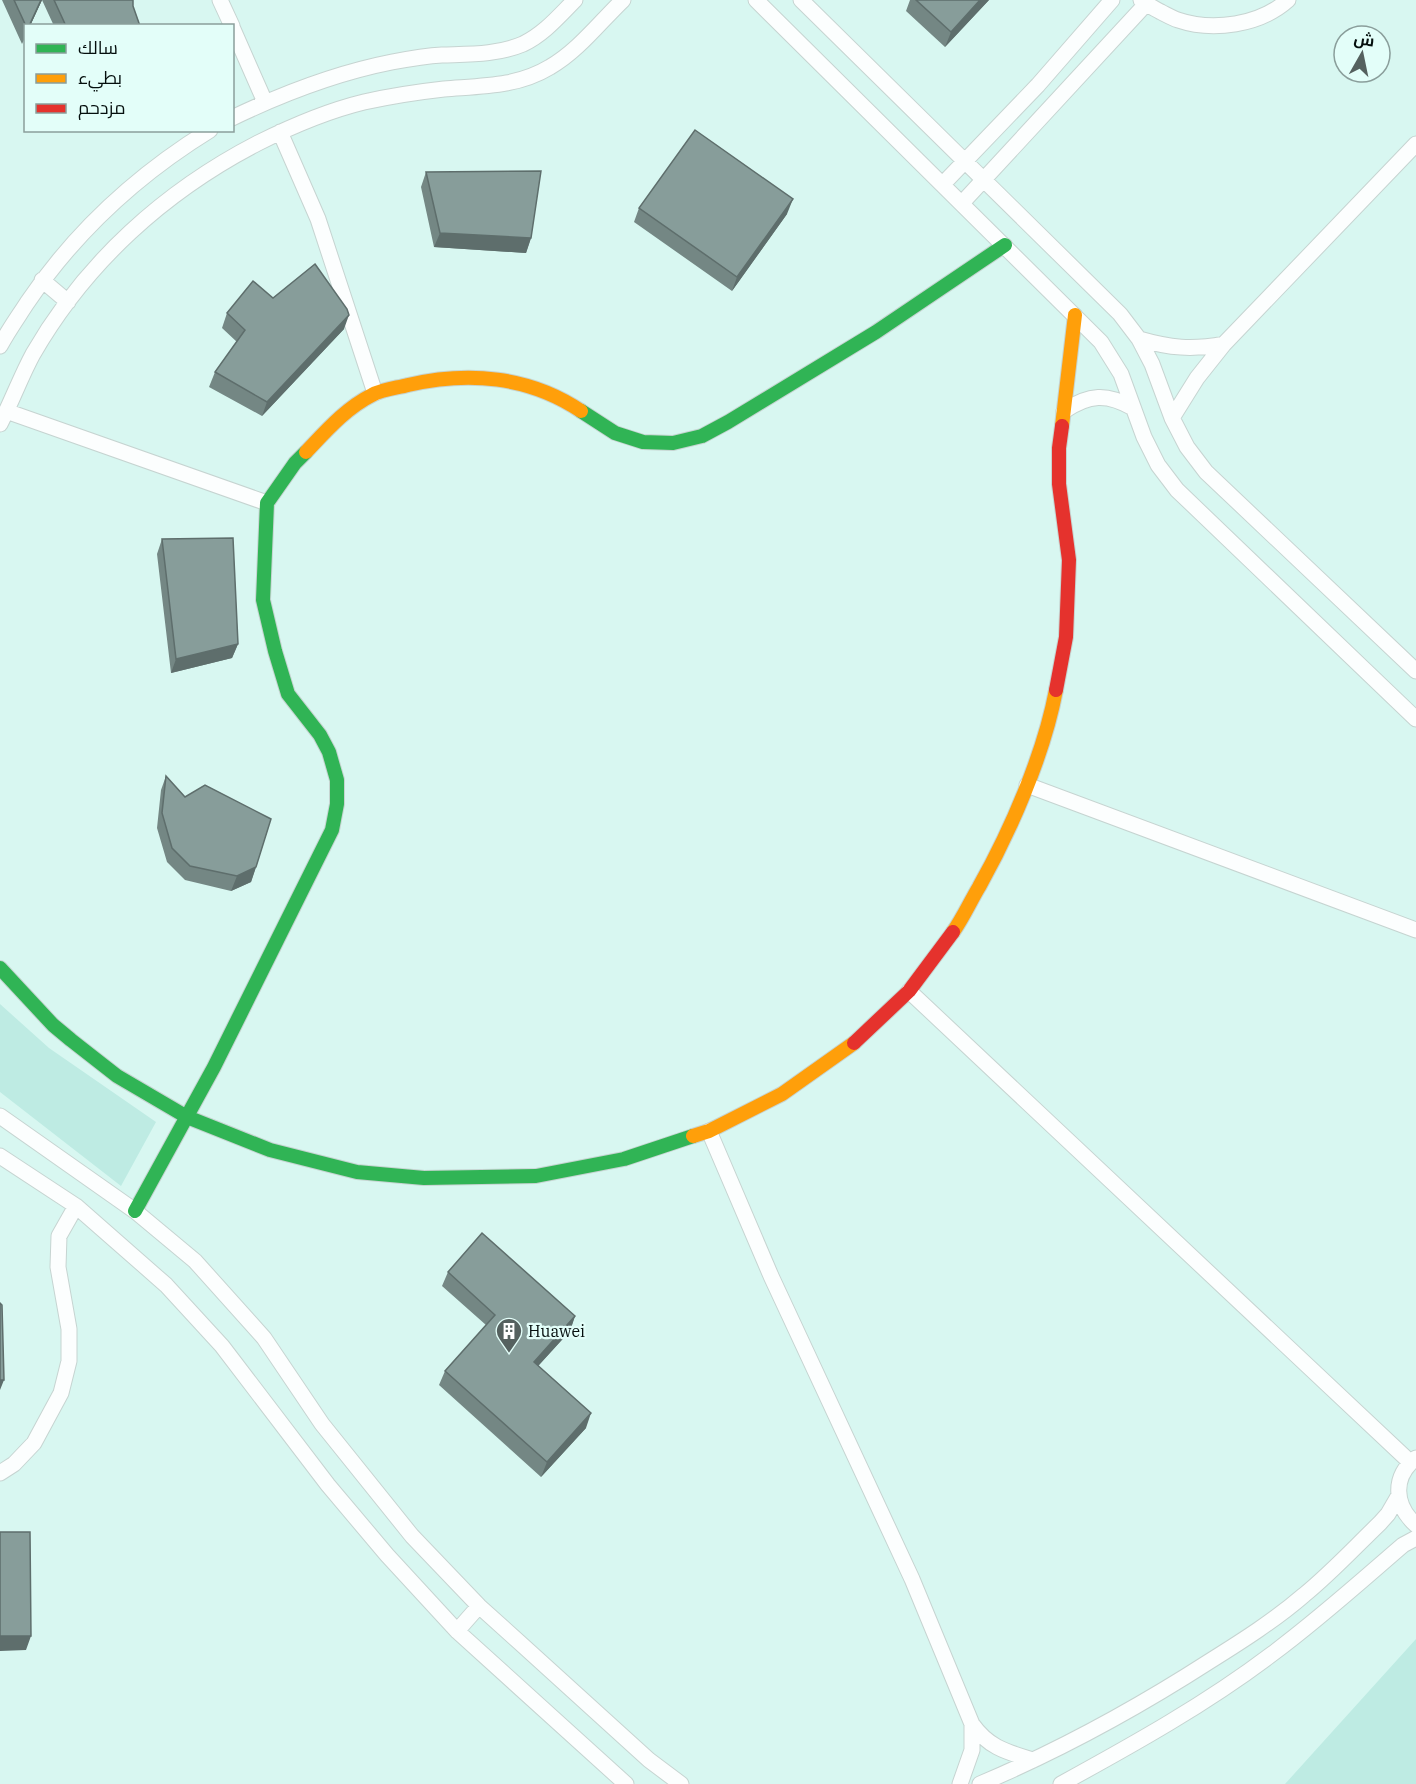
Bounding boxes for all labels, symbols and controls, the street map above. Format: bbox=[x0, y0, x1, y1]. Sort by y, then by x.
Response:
legend bbox=[24, 24, 234, 132]
north arrow bbox=[1332, 24, 1392, 84]
text: ش bbox=[1353, 28, 1376, 51]
text: سالك bbox=[78, 36, 118, 59]
text: بطيء bbox=[78, 66, 122, 92]
text: مزدحم bbox=[78, 96, 126, 120]
building icon: Huawei bbox=[494, 1316, 524, 1354]
place label: Huawei bbox=[528, 1321, 585, 1341]

